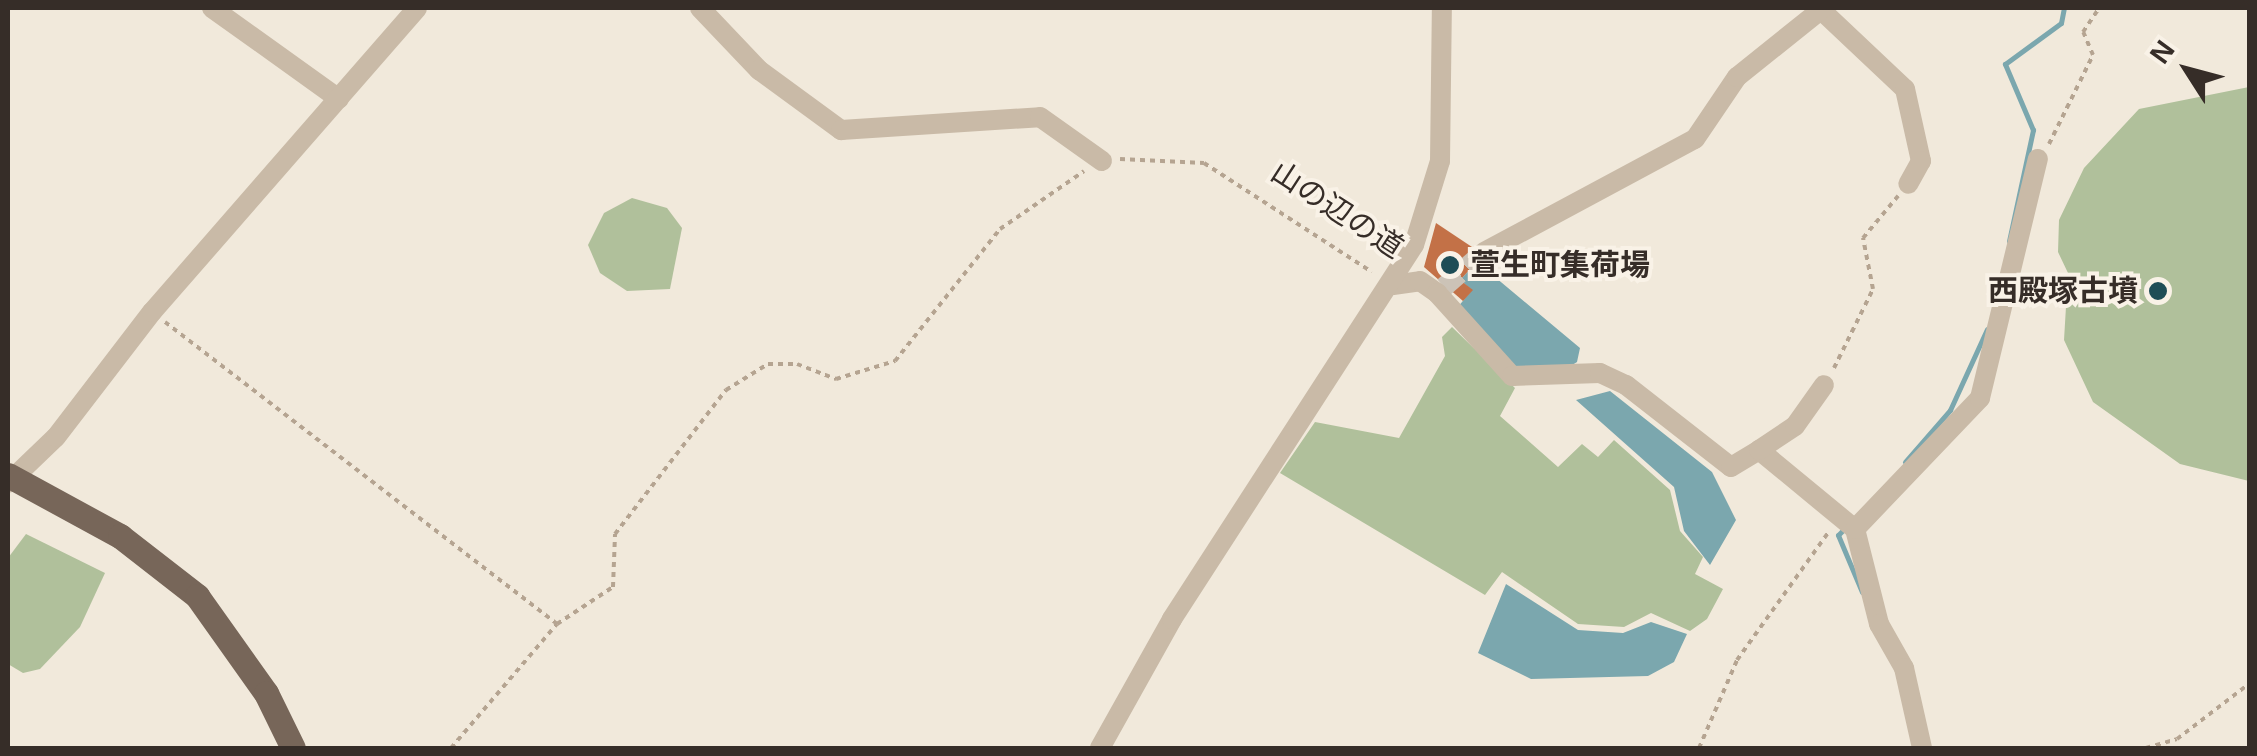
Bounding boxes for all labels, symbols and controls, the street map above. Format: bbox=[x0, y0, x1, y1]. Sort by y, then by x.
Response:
north arrow bbox=[2137, 20, 2237, 120]
text: N bbox=[2144, 35, 2181, 69]
street label: 山の辺の道 bbox=[1264, 154, 1410, 266]
place label: 萱生町集荷場 bbox=[1470, 247, 1650, 283]
marker: 萱生町集荷場 bbox=[1439, 254, 1461, 276]
place label: 西殿塚古墳 bbox=[1988, 273, 2138, 309]
marker: 西殿塚古墳 bbox=[2147, 280, 2169, 302]

